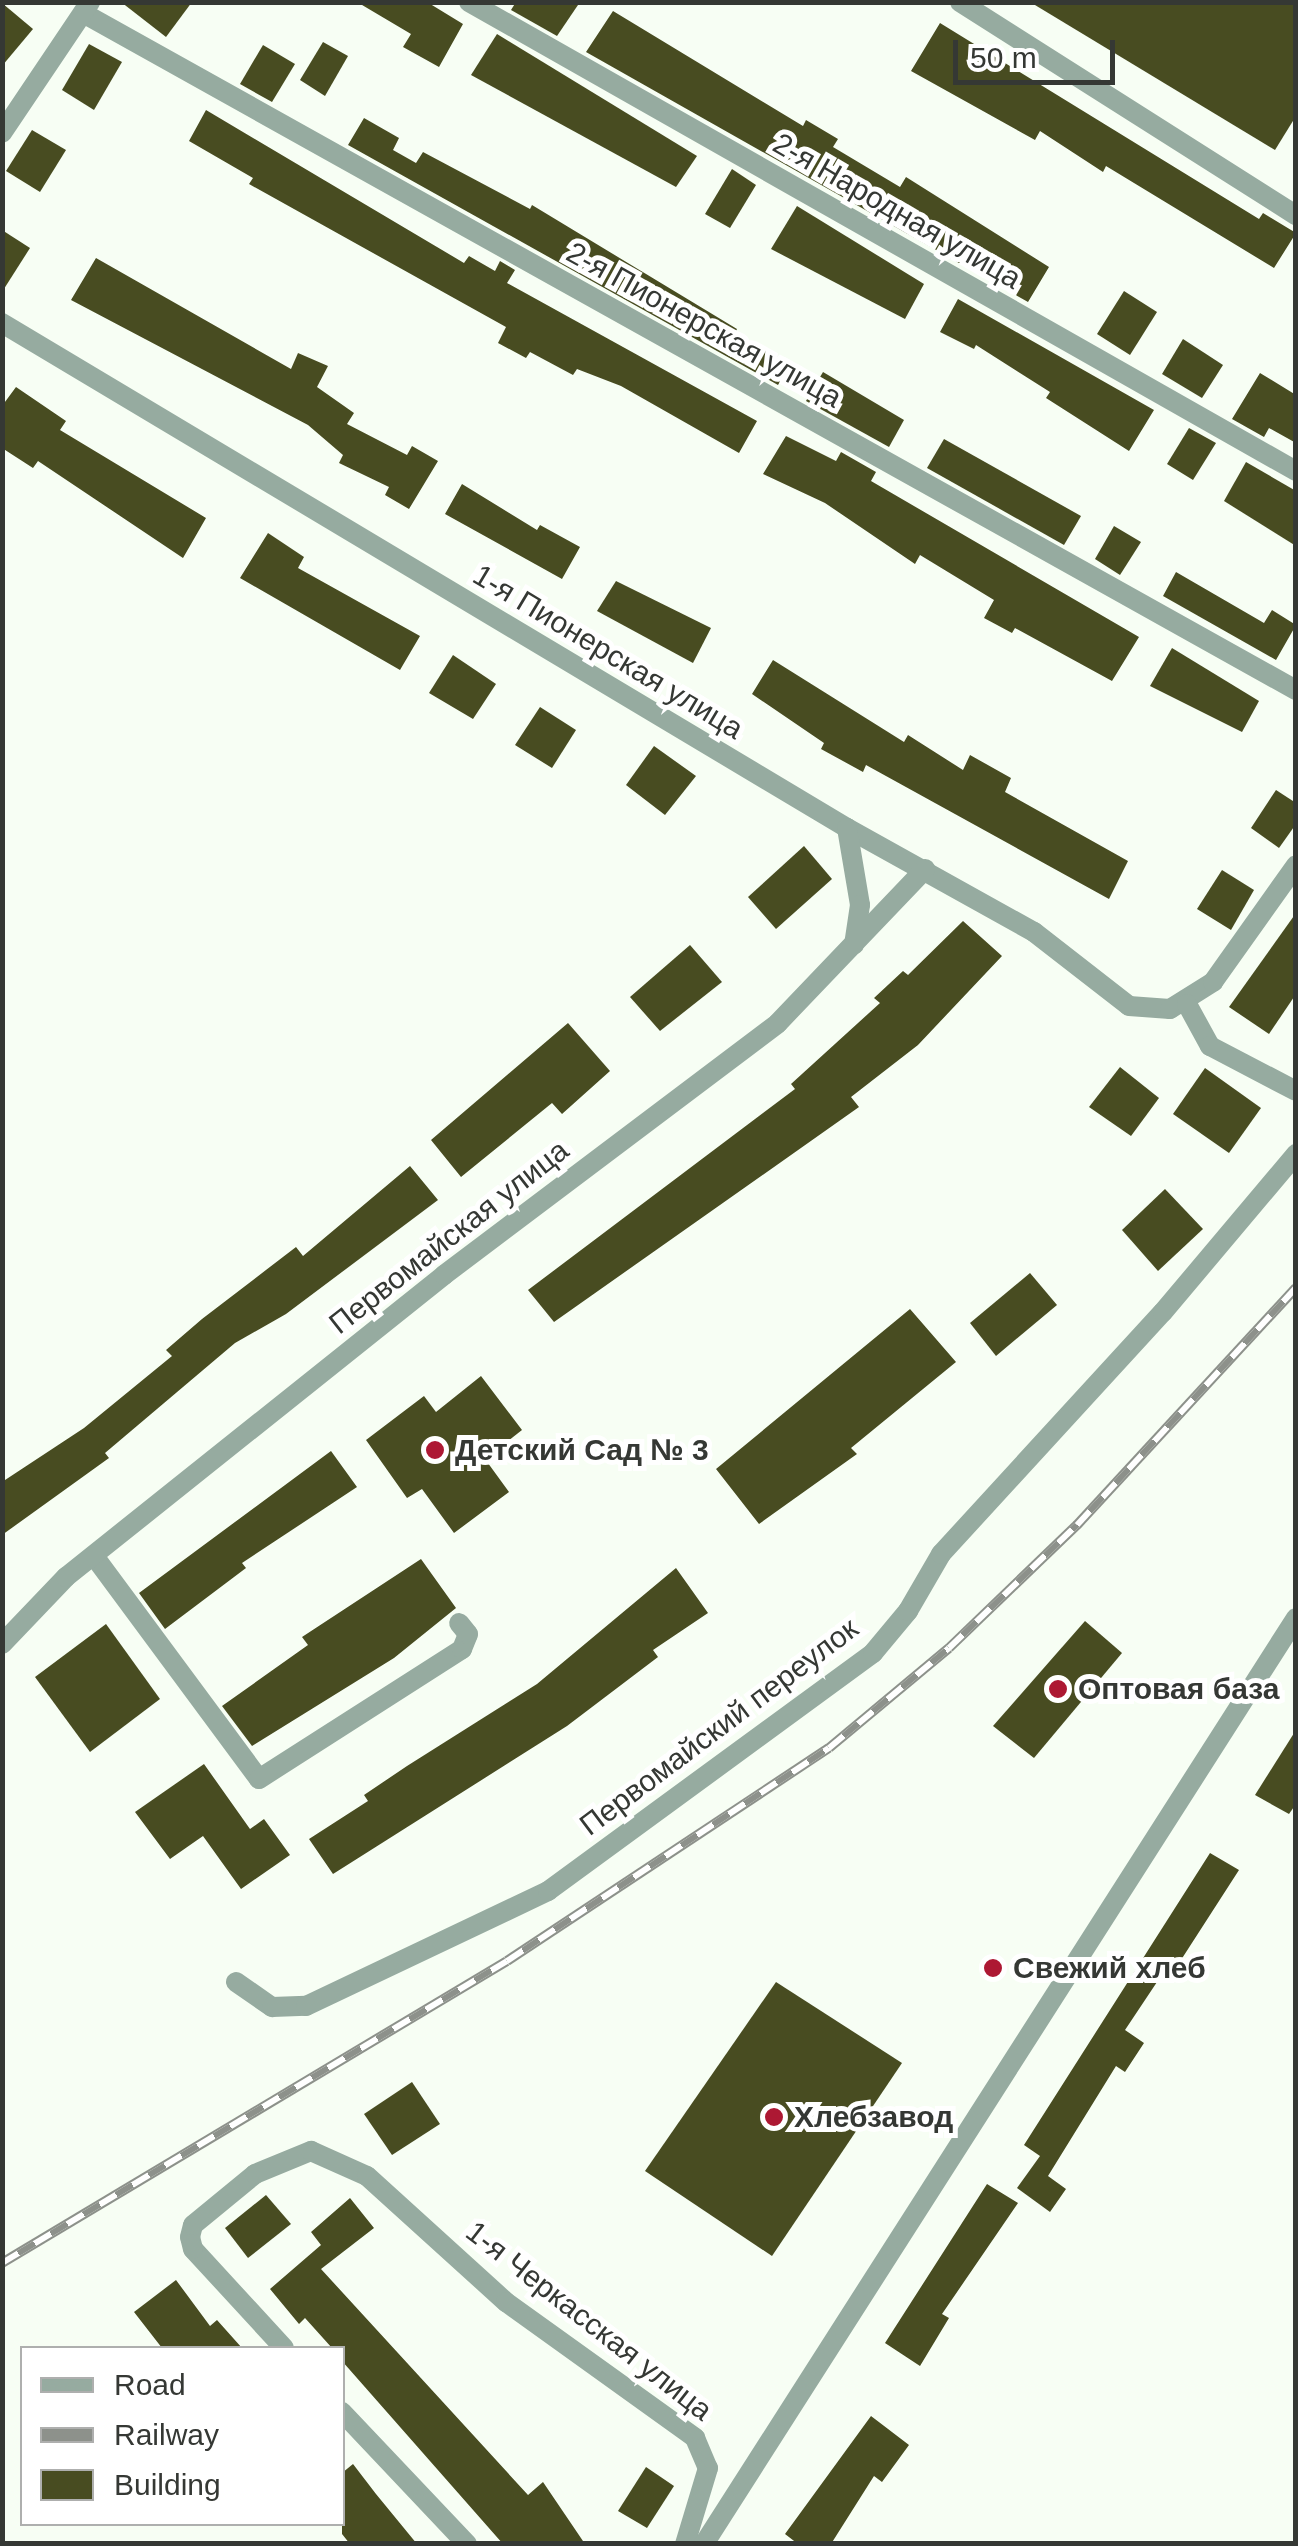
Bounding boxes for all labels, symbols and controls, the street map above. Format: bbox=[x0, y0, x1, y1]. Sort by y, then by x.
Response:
scale bar bbox=[958, 20, 1120, 82]
text: 50 m bbox=[970, 41, 1037, 74]
street label: 2-я Народная улица bbox=[767, 125, 1027, 297]
street label: 2-я Пионерская улица bbox=[560, 234, 848, 416]
street label: 1-я Пионерская улица bbox=[466, 557, 750, 747]
street label: Первомайская улица bbox=[322, 1132, 576, 1342]
place label: Детский Сад № 3 bbox=[455, 1432, 709, 1468]
marker: Детский Сад № 3 bbox=[424, 1439, 446, 1461]
street label: Первомайский переулок bbox=[573, 1611, 865, 1843]
place label: Оптовая база bbox=[1078, 1671, 1279, 1707]
marker: Оптовая база bbox=[1047, 1678, 1069, 1700]
place label: Свежий хлеб bbox=[1013, 1950, 1206, 1986]
marker: Свежий хлеб bbox=[982, 1957, 1004, 1979]
place label: Хлебзавод bbox=[794, 2099, 953, 2135]
marker: Хлебзавод bbox=[763, 2106, 785, 2128]
street label: 1-я Черкасская улица bbox=[459, 2214, 719, 2428]
legend bbox=[20, 2346, 345, 2526]
text: Road bbox=[114, 2368, 186, 2401]
text: Railway bbox=[114, 2418, 219, 2451]
text: Building bbox=[114, 2468, 221, 2501]

